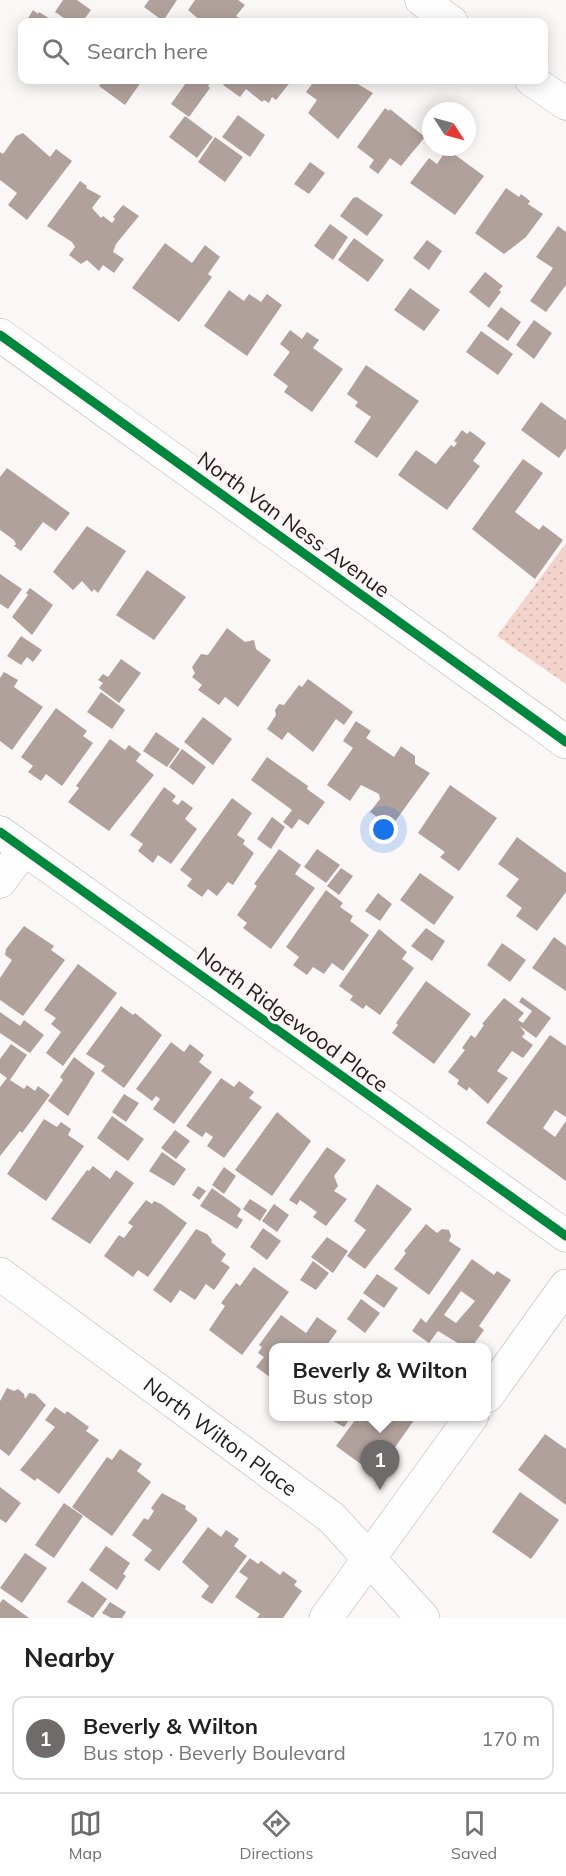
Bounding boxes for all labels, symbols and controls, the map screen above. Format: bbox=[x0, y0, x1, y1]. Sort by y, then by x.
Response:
search box bbox=[18, 18, 548, 84]
icon: search bbox=[39, 35, 72, 68]
text: Search here bbox=[87, 37, 208, 65]
north arrow bbox=[422, 102, 476, 156]
street label: North Van Ness Avenue bbox=[193, 445, 395, 603]
your location bbox=[369, 815, 398, 844]
street label: North Ridgewood Place bbox=[192, 941, 394, 1097]
popup bbox=[269, 1343, 491, 1421]
text: Beverly & Wilton bbox=[292, 1356, 468, 1384]
street label: North Wilton Place bbox=[139, 1371, 303, 1501]
text: Bus stop bbox=[292, 1384, 373, 1409]
pin: 1 bbox=[360, 1440, 400, 1490]
text: Nearby bbox=[24, 1641, 114, 1674]
text: Beverly & Wilton bbox=[83, 1712, 258, 1740]
text: 1 bbox=[40, 1726, 52, 1751]
text: 170 m bbox=[481, 1726, 540, 1751]
text: Bus stop · Beverly Boulevard bbox=[83, 1740, 346, 1765]
tab: Map bbox=[69, 1807, 102, 1863]
tab: Directions bbox=[239, 1807, 313, 1863]
tab: Saved bbox=[451, 1807, 497, 1863]

